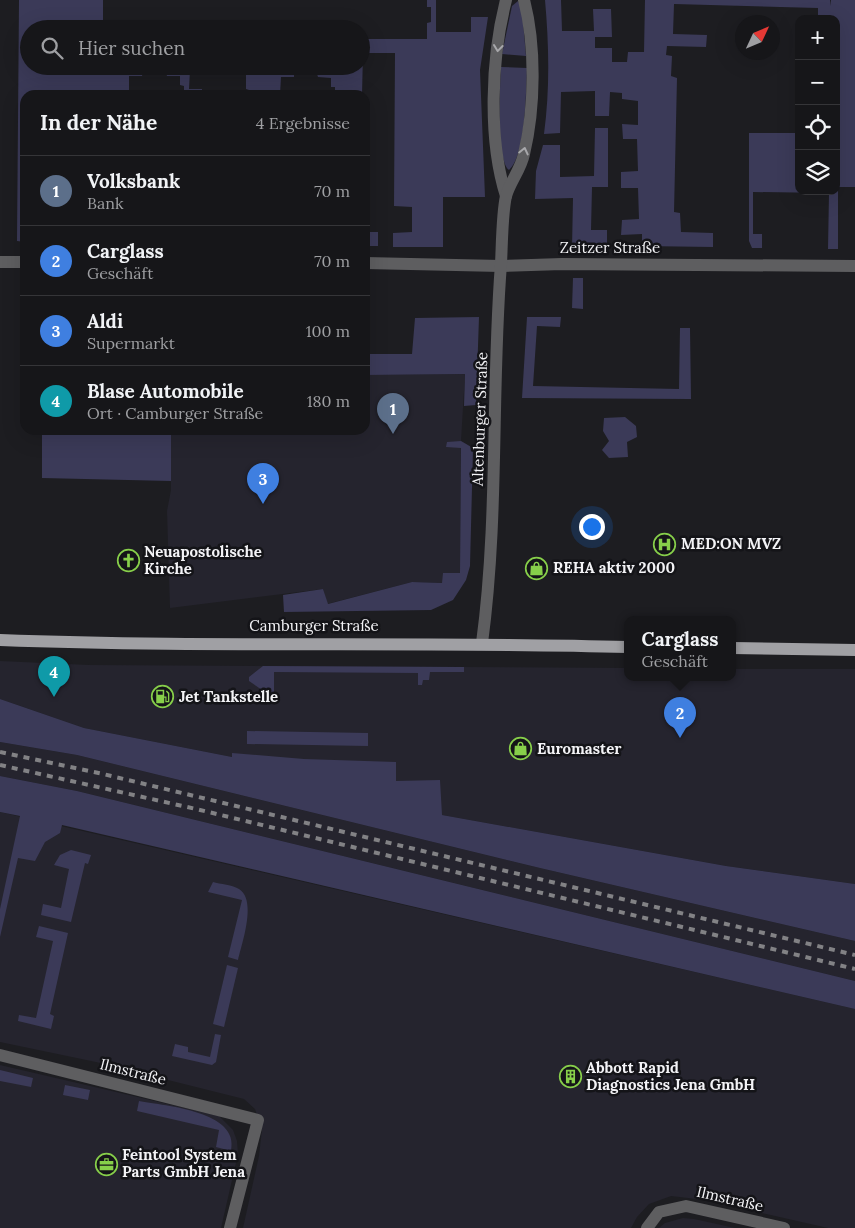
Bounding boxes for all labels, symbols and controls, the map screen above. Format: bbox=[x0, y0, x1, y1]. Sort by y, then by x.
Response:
north arrow bbox=[735, 15, 780, 60]
map controls bbox=[795, 15, 840, 195]
button: + bbox=[795, 15, 840, 60]
search box bbox=[20, 20, 370, 75]
icon: search bbox=[38, 34, 66, 62]
text: Hier suchen bbox=[78, 36, 185, 60]
one-way arrow bbox=[493, 44, 504, 52]
button: − bbox=[795, 60, 840, 105]
button: locate bbox=[795, 105, 840, 150]
text: In der Nähe bbox=[40, 109, 157, 136]
text: 4 Ergebnisse bbox=[256, 113, 350, 133]
one-way arrow bbox=[518, 147, 529, 156]
button: layers bbox=[795, 150, 840, 195]
text: Volksbank bbox=[87, 169, 180, 193]
text: 1 bbox=[53, 181, 59, 201]
text: 70 m bbox=[314, 181, 350, 201]
text: Bank bbox=[87, 193, 124, 213]
street label: Zeitzer Straße bbox=[560, 238, 660, 257]
text: Carglass bbox=[87, 239, 164, 263]
text: 2 bbox=[52, 251, 60, 271]
text: 70 m bbox=[314, 251, 350, 271]
text: Geschäft bbox=[87, 263, 153, 283]
text: Aldi bbox=[87, 309, 123, 333]
text: 3 bbox=[52, 321, 60, 341]
text: 100 m bbox=[306, 321, 350, 341]
text: Supermarkt bbox=[87, 333, 175, 353]
street label: Altenburger Straße bbox=[468, 352, 491, 487]
text: Blase Automobile bbox=[87, 379, 244, 403]
text: 4 bbox=[52, 391, 60, 411]
text: 180 m bbox=[307, 391, 350, 411]
pin: 1 bbox=[377, 393, 409, 434]
text: Ort · Camburger Straße bbox=[87, 403, 263, 423]
pin: 3 bbox=[247, 463, 279, 504]
your location bbox=[579, 514, 605, 540]
hospital icon: MED:ON MVZ bbox=[653, 532, 677, 556]
place label: MED:ON MVZ bbox=[681, 534, 781, 553]
place label: Neuapostolische Kirche bbox=[144, 542, 262, 578]
church icon: Neuapostolische Kirche bbox=[116, 549, 140, 573]
shop icon: REHA aktiv 2000 bbox=[525, 556, 549, 580]
place label: REHA aktiv 2000 bbox=[553, 558, 675, 577]
street label: Camburger Straße bbox=[249, 616, 379, 635]
popup bbox=[624, 616, 736, 681]
text: Carglass bbox=[642, 627, 718, 651]
text: Geschäft bbox=[642, 651, 708, 671]
pin: 4 bbox=[38, 656, 70, 697]
fuel station icon: Jet Tankstelle bbox=[151, 685, 175, 709]
place label: Jet Tankstelle bbox=[179, 687, 278, 706]
pin: 2 bbox=[664, 697, 696, 738]
shop icon: Euromaster bbox=[509, 737, 533, 761]
place label: Euromaster bbox=[537, 739, 622, 758]
street label: Ilmstraße bbox=[98, 1054, 168, 1089]
place label: Abbott Rapid Diagnostics Jena GmbH bbox=[586, 1058, 755, 1094]
building icon: Abbott Rapid Diagnostics Jena GmbH bbox=[558, 1065, 582, 1089]
place label: Feintool System Parts GmbH Jena bbox=[122, 1145, 245, 1181]
office icon: Feintool System Parts GmbH Jena bbox=[94, 1152, 118, 1176]
street label: Ilmstraße bbox=[695, 1182, 765, 1215]

